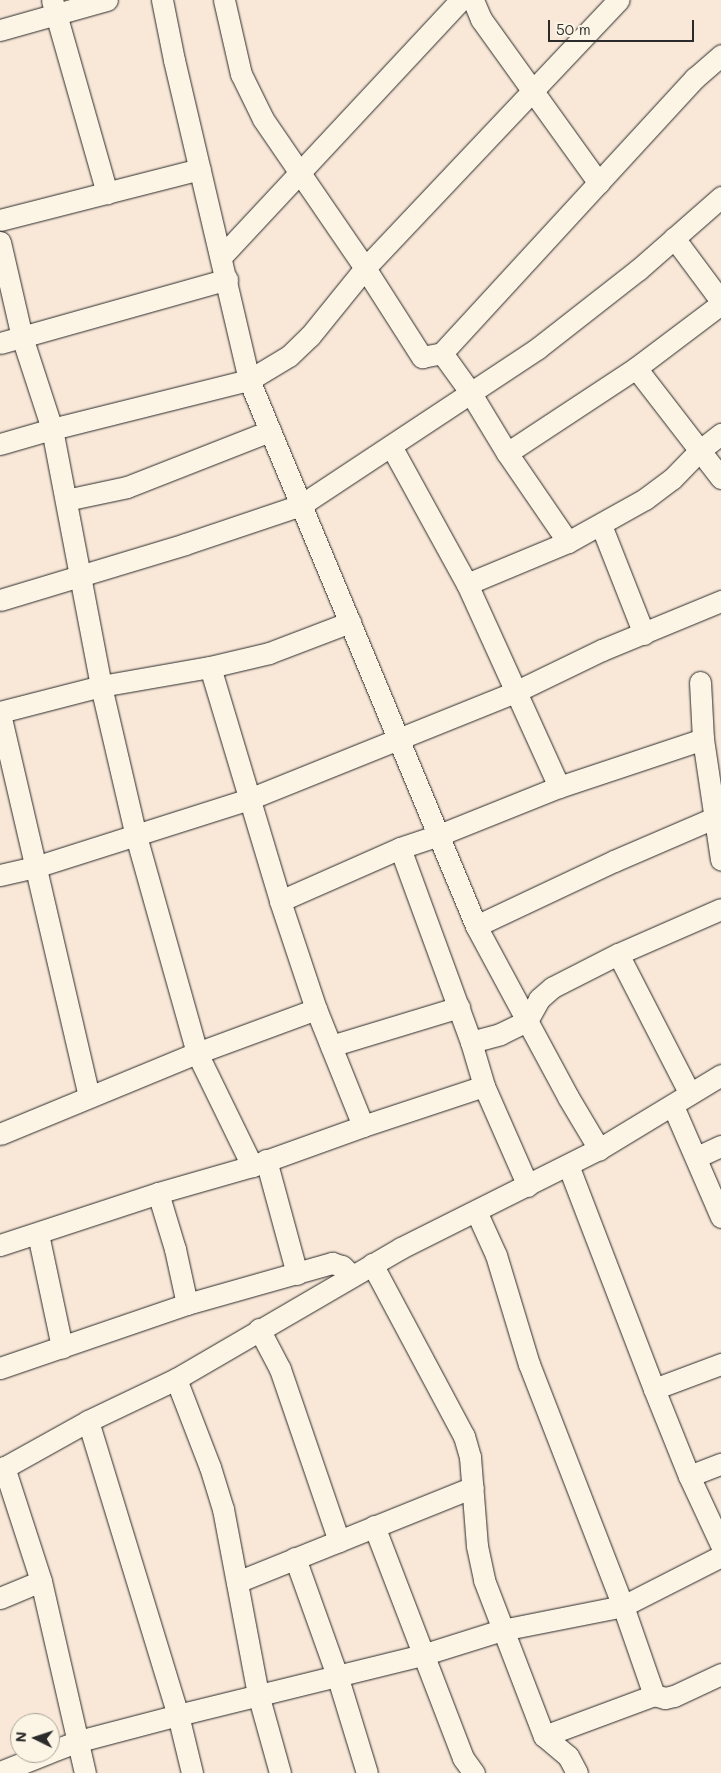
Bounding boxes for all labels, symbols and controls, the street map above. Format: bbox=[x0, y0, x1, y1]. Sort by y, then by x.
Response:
scale bar bbox=[551, 10, 697, 42]
text: 50 m bbox=[556, 19, 591, 39]
north arrow bbox=[10, 1713, 60, 1763]
text: N bbox=[11, 1731, 30, 1743]

